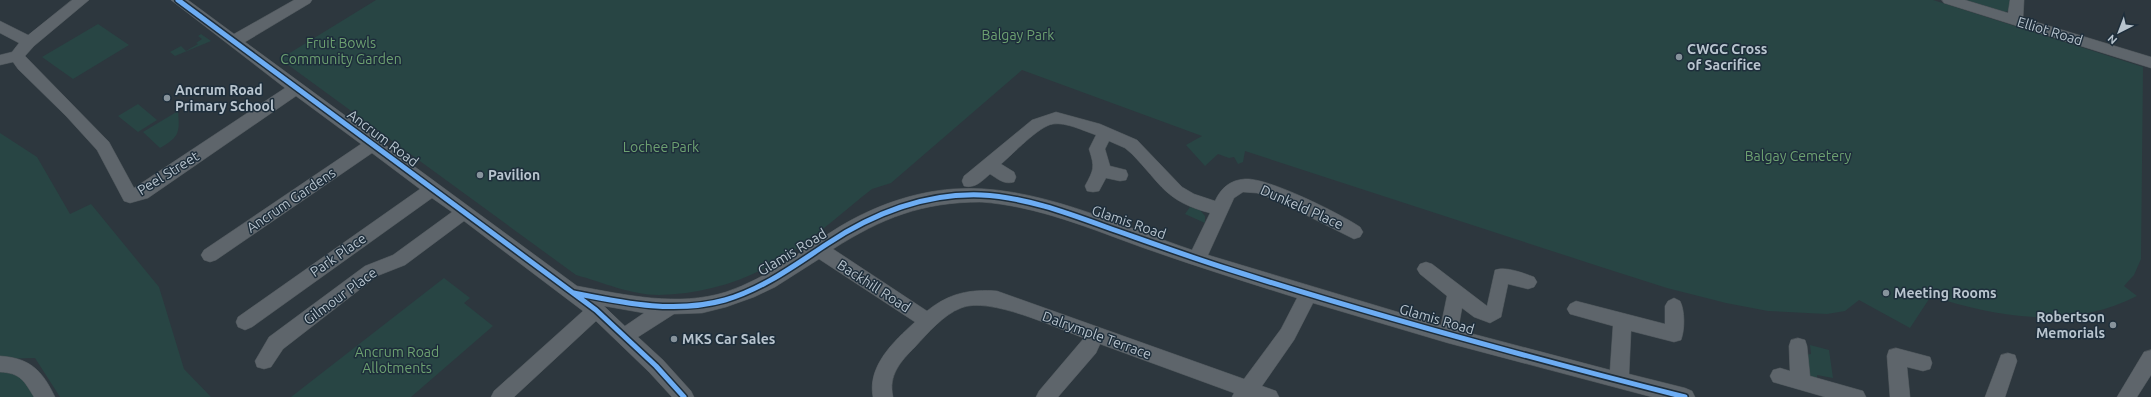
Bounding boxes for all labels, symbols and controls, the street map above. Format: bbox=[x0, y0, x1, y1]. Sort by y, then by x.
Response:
north arrow bbox=[2099, 12, 2139, 52]
street label: Elliot Road bbox=[2015, 13, 2085, 49]
park label: Balgay Park bbox=[982, 27, 1054, 43]
text: N bbox=[2105, 32, 2119, 47]
park label: Fruit Bowls Community Garden bbox=[280, 35, 402, 67]
place label: CWGC Cross of Sacrifice bbox=[1687, 41, 1768, 73]
marker: CWGC Cross of Sacrifice bbox=[1674, 52, 1684, 62]
place label: Ancrum Road Primary School bbox=[175, 82, 274, 114]
marker: Ancrum Road Primary School bbox=[162, 93, 172, 103]
street label: Ancrum Road bbox=[344, 106, 422, 170]
park label: Lochee Park bbox=[623, 139, 699, 155]
street label: Peel Street bbox=[134, 148, 202, 198]
park label: Balgay Cemetery bbox=[1745, 148, 1852, 164]
street label: Ancrum Gardens bbox=[243, 164, 339, 236]
place label: Pavilion bbox=[488, 167, 540, 183]
marker: Pavilion bbox=[475, 170, 485, 180]
street label: Dunkeld Place bbox=[1258, 182, 1346, 232]
street label: Glamis Road bbox=[1090, 202, 1168, 242]
street label: Glamis Road bbox=[755, 225, 829, 279]
street label: Park Place bbox=[307, 230, 369, 280]
street label: Backhill Road bbox=[834, 256, 914, 316]
street label: Gilmour Place bbox=[300, 264, 380, 328]
place label: Meeting Rooms bbox=[1894, 285, 1997, 301]
marker: Meeting Rooms bbox=[1881, 288, 1891, 298]
street label: Glamis Road bbox=[1398, 301, 1476, 337]
street label: Dalrymple Terrace bbox=[1040, 308, 1154, 362]
place label: Robertson Memorials bbox=[2036, 309, 2105, 341]
marker: Robertson Memorials bbox=[2108, 320, 2118, 330]
place label: MKS Car Sales bbox=[682, 331, 776, 347]
marker: MKS Car Sales bbox=[669, 334, 679, 344]
park label: Ancrum Road Allotments bbox=[355, 344, 439, 376]

